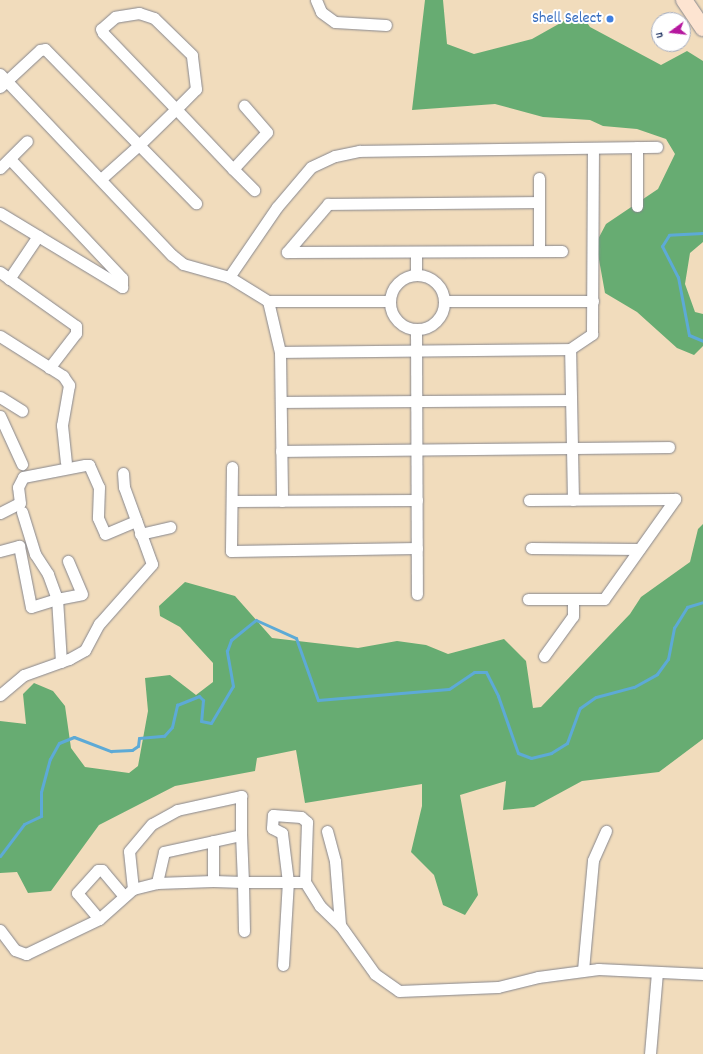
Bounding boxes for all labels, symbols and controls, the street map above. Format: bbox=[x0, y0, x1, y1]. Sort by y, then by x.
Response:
place label: Shell Select bbox=[532, 9, 602, 29]
north arrow bbox=[651, 12, 691, 52]
marker: Shell Select bbox=[605, 14, 615, 24]
text: U bbox=[652, 30, 669, 39]

